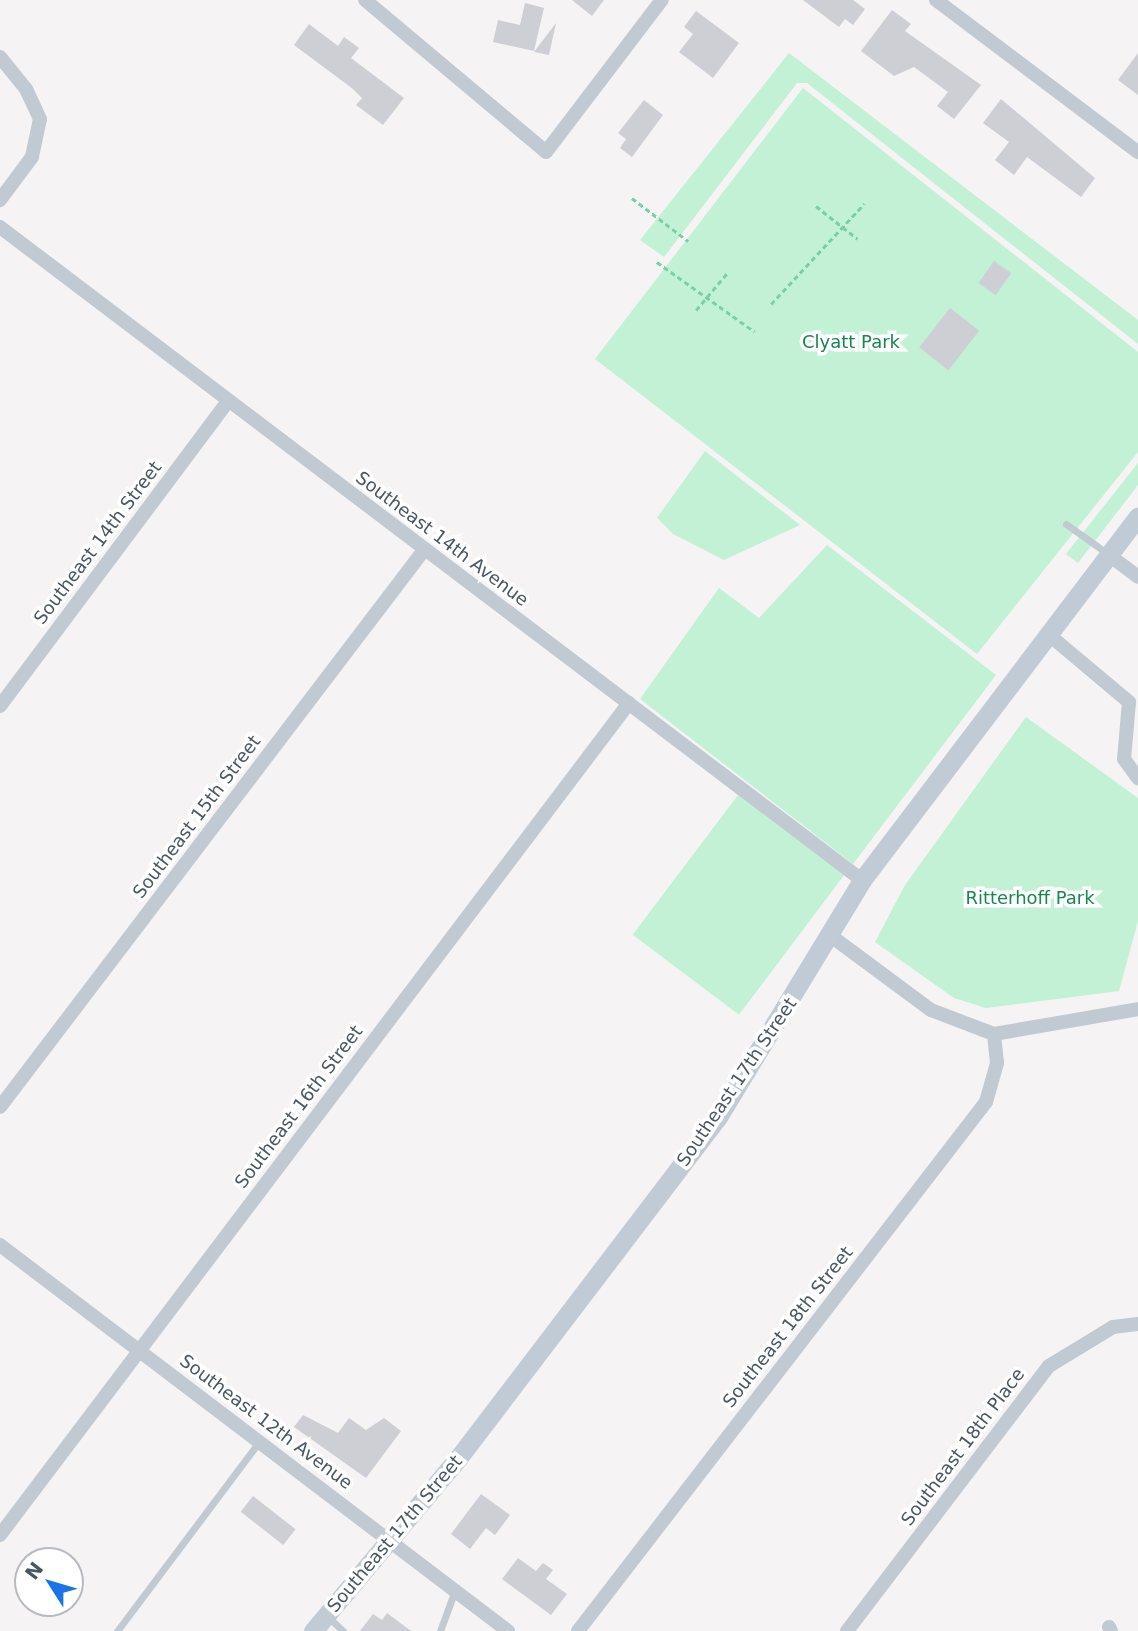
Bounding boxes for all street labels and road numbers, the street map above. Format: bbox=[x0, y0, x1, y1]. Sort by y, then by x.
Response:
street label: Southeast 14th Street bbox=[30, 457, 166, 629]
street label: Southeast 14th Avenue bbox=[351, 467, 533, 611]
street label: Southeast 15th Street bbox=[129, 731, 265, 903]
street label: Southeast 17th Street bbox=[673, 994, 801, 1170]
street label: Southeast 16th Street bbox=[231, 1021, 367, 1193]
street label: Southeast 18th Street bbox=[718, 1242, 858, 1412]
street label: Southeast 12th Avenue bbox=[175, 1350, 357, 1494]
street label: Southeast 18th Place bbox=[897, 1364, 1029, 1530]
street label: Southeast 17th Street bbox=[323, 1451, 467, 1617]

